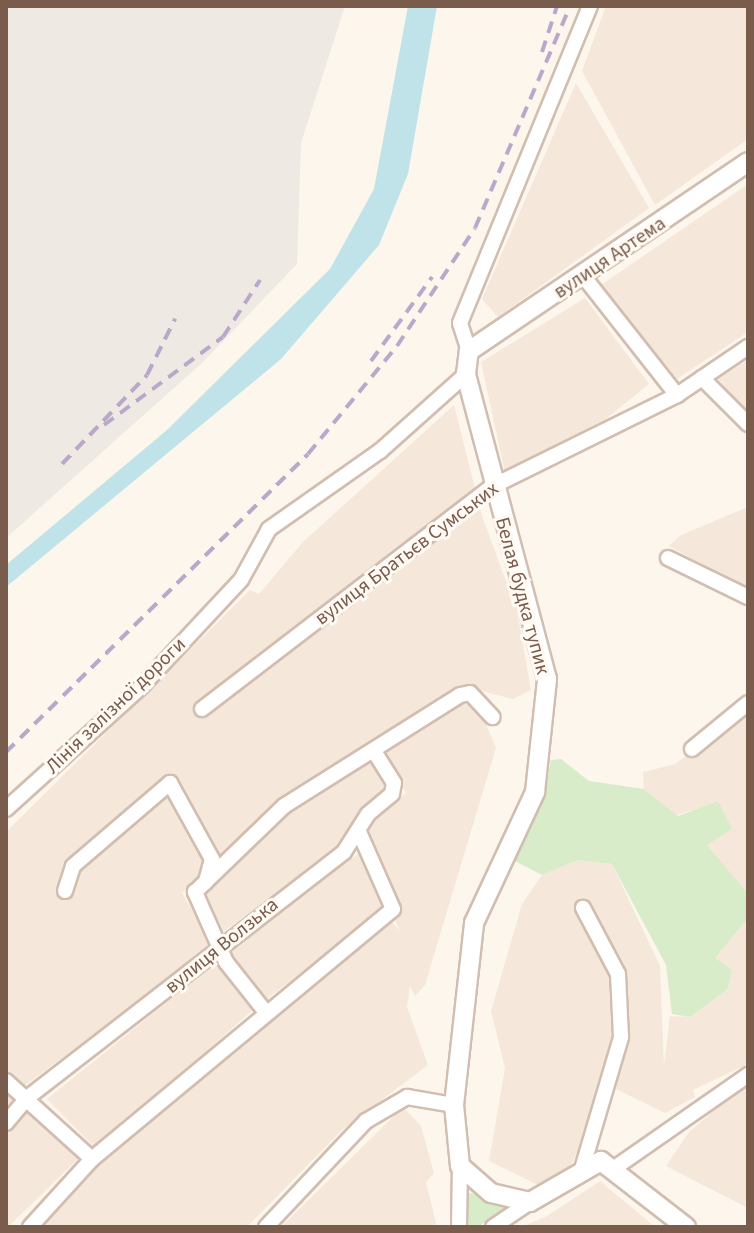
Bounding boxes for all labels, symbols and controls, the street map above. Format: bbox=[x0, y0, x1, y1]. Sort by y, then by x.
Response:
street label: вулиця Артема bbox=[549, 212, 671, 304]
street label: вулиця Братьєв Сумських bbox=[311, 477, 503, 631]
street label: Белая будка тупик bbox=[489, 515, 555, 677]
street label: Лінія залізної дороги bbox=[41, 633, 191, 779]
street label: вулиця Волзька bbox=[161, 893, 283, 999]

